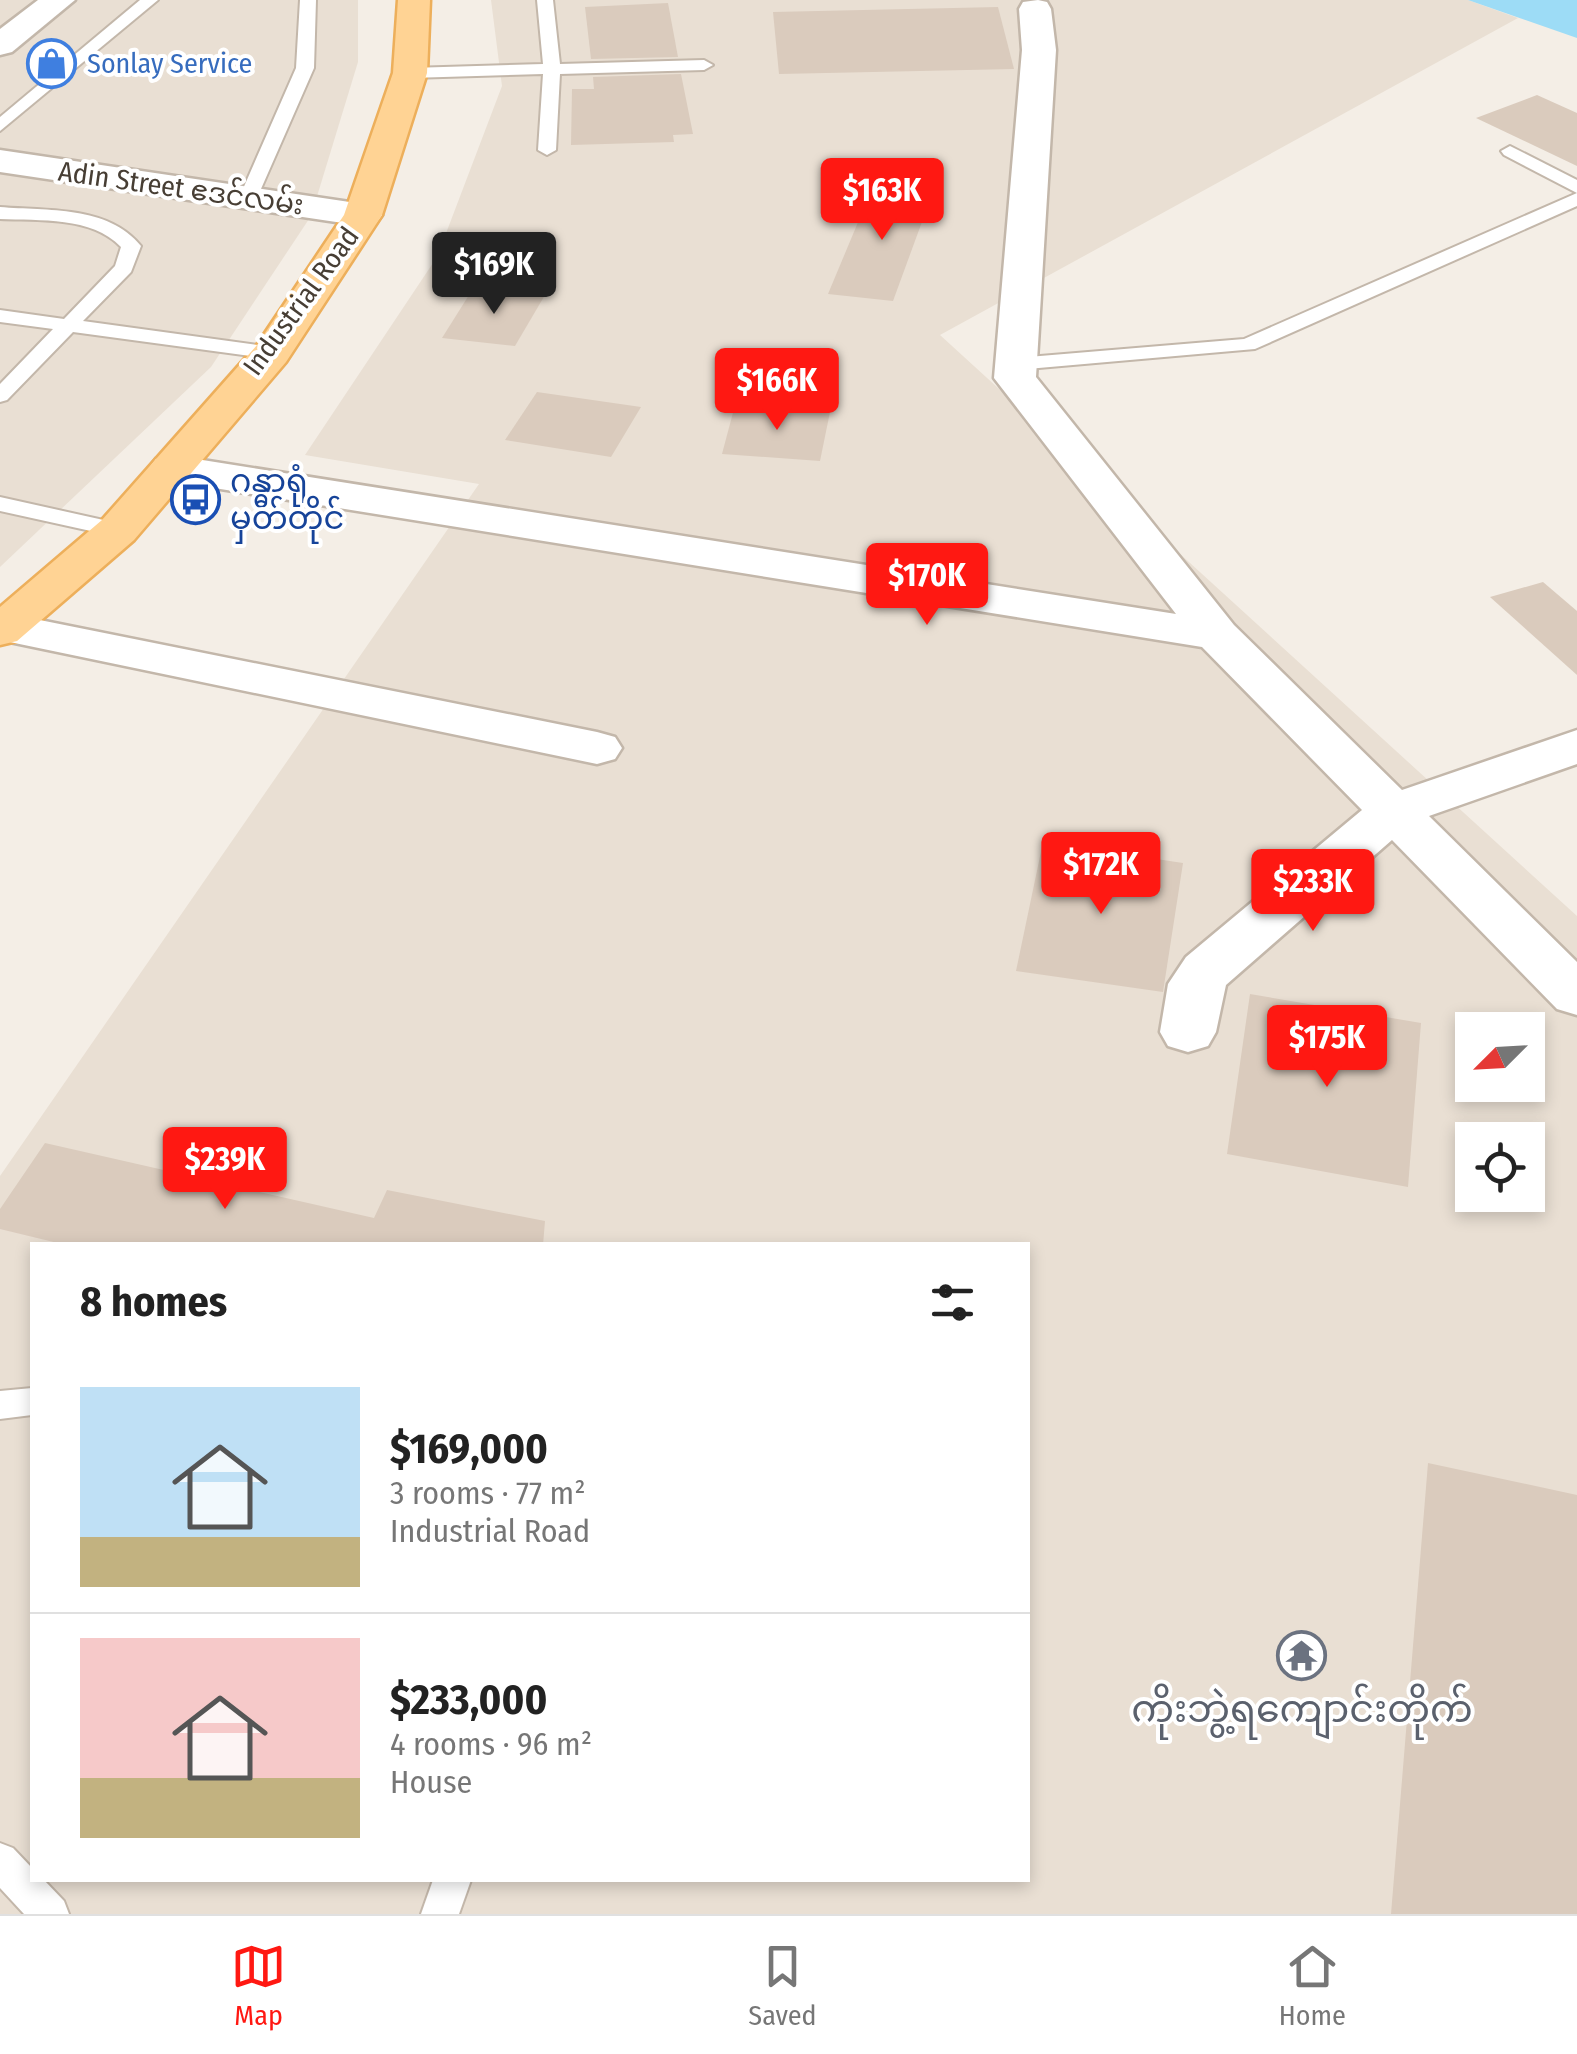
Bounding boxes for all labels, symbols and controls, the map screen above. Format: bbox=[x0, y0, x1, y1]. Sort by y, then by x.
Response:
shop icon: Sonlay Service bbox=[26, 37, 78, 89]
place label: Sonlay Service bbox=[87, 47, 252, 80]
street label: Adin Street ဧဒင်လမ်း bbox=[56, 152, 306, 222]
pin: $163K bbox=[812, 158, 952, 243]
text: $163K bbox=[843, 171, 921, 209]
street label: Industrial Road bbox=[236, 220, 366, 382]
pin: $169K bbox=[424, 232, 564, 317]
text: $169K bbox=[454, 245, 534, 283]
pin: $166K bbox=[707, 348, 847, 433]
text: $166K bbox=[737, 361, 817, 399]
place label: ဂန္ဓာရုံ မှတ်တိုင် bbox=[230, 462, 344, 544]
bus stop icon: ဂန္ဓာရုံ မှတ်တိုင် bbox=[169, 473, 221, 525]
pin: $170K bbox=[857, 543, 997, 628]
text: $170K bbox=[888, 556, 966, 594]
pin: $172K bbox=[1031, 832, 1171, 917]
text: $172K bbox=[1063, 845, 1139, 883]
pin: $233K bbox=[1243, 849, 1383, 934]
text: $233K bbox=[1273, 862, 1353, 900]
pin: $175K bbox=[1257, 1005, 1397, 1090]
north arrow bbox=[1455, 1012, 1545, 1102]
map controls bbox=[1455, 1012, 1545, 1212]
text: $175K bbox=[1289, 1018, 1365, 1056]
button: locate bbox=[1455, 1122, 1545, 1212]
pin: $239K bbox=[155, 1127, 295, 1212]
text: $239K bbox=[185, 1140, 265, 1178]
icon: filters bbox=[925, 1275, 980, 1330]
text: 8 homes bbox=[80, 1277, 227, 1327]
text: $169,000 bbox=[390, 1424, 548, 1474]
icon: home bbox=[160, 1427, 280, 1547]
text: 3 rooms · 77 m² bbox=[390, 1474, 586, 1512]
text: Industrial Road bbox=[390, 1512, 590, 1550]
temple icon: ကိုးဘွဲ့ရကျောင်းတိုက် bbox=[1276, 1629, 1328, 1681]
text: $233,000 bbox=[390, 1675, 547, 1725]
icon: home bbox=[160, 1678, 280, 1798]
place label: ကိုးဘွဲ့ရကျောင်းတိုက် bbox=[1131, 1683, 1473, 1740]
text: 4 rooms · 96 m² bbox=[390, 1725, 592, 1763]
text: House bbox=[390, 1763, 472, 1801]
tab: Map bbox=[231, 1939, 286, 2032]
tab: Saved bbox=[748, 1939, 817, 2032]
tab: Home bbox=[1279, 1939, 1346, 2032]

